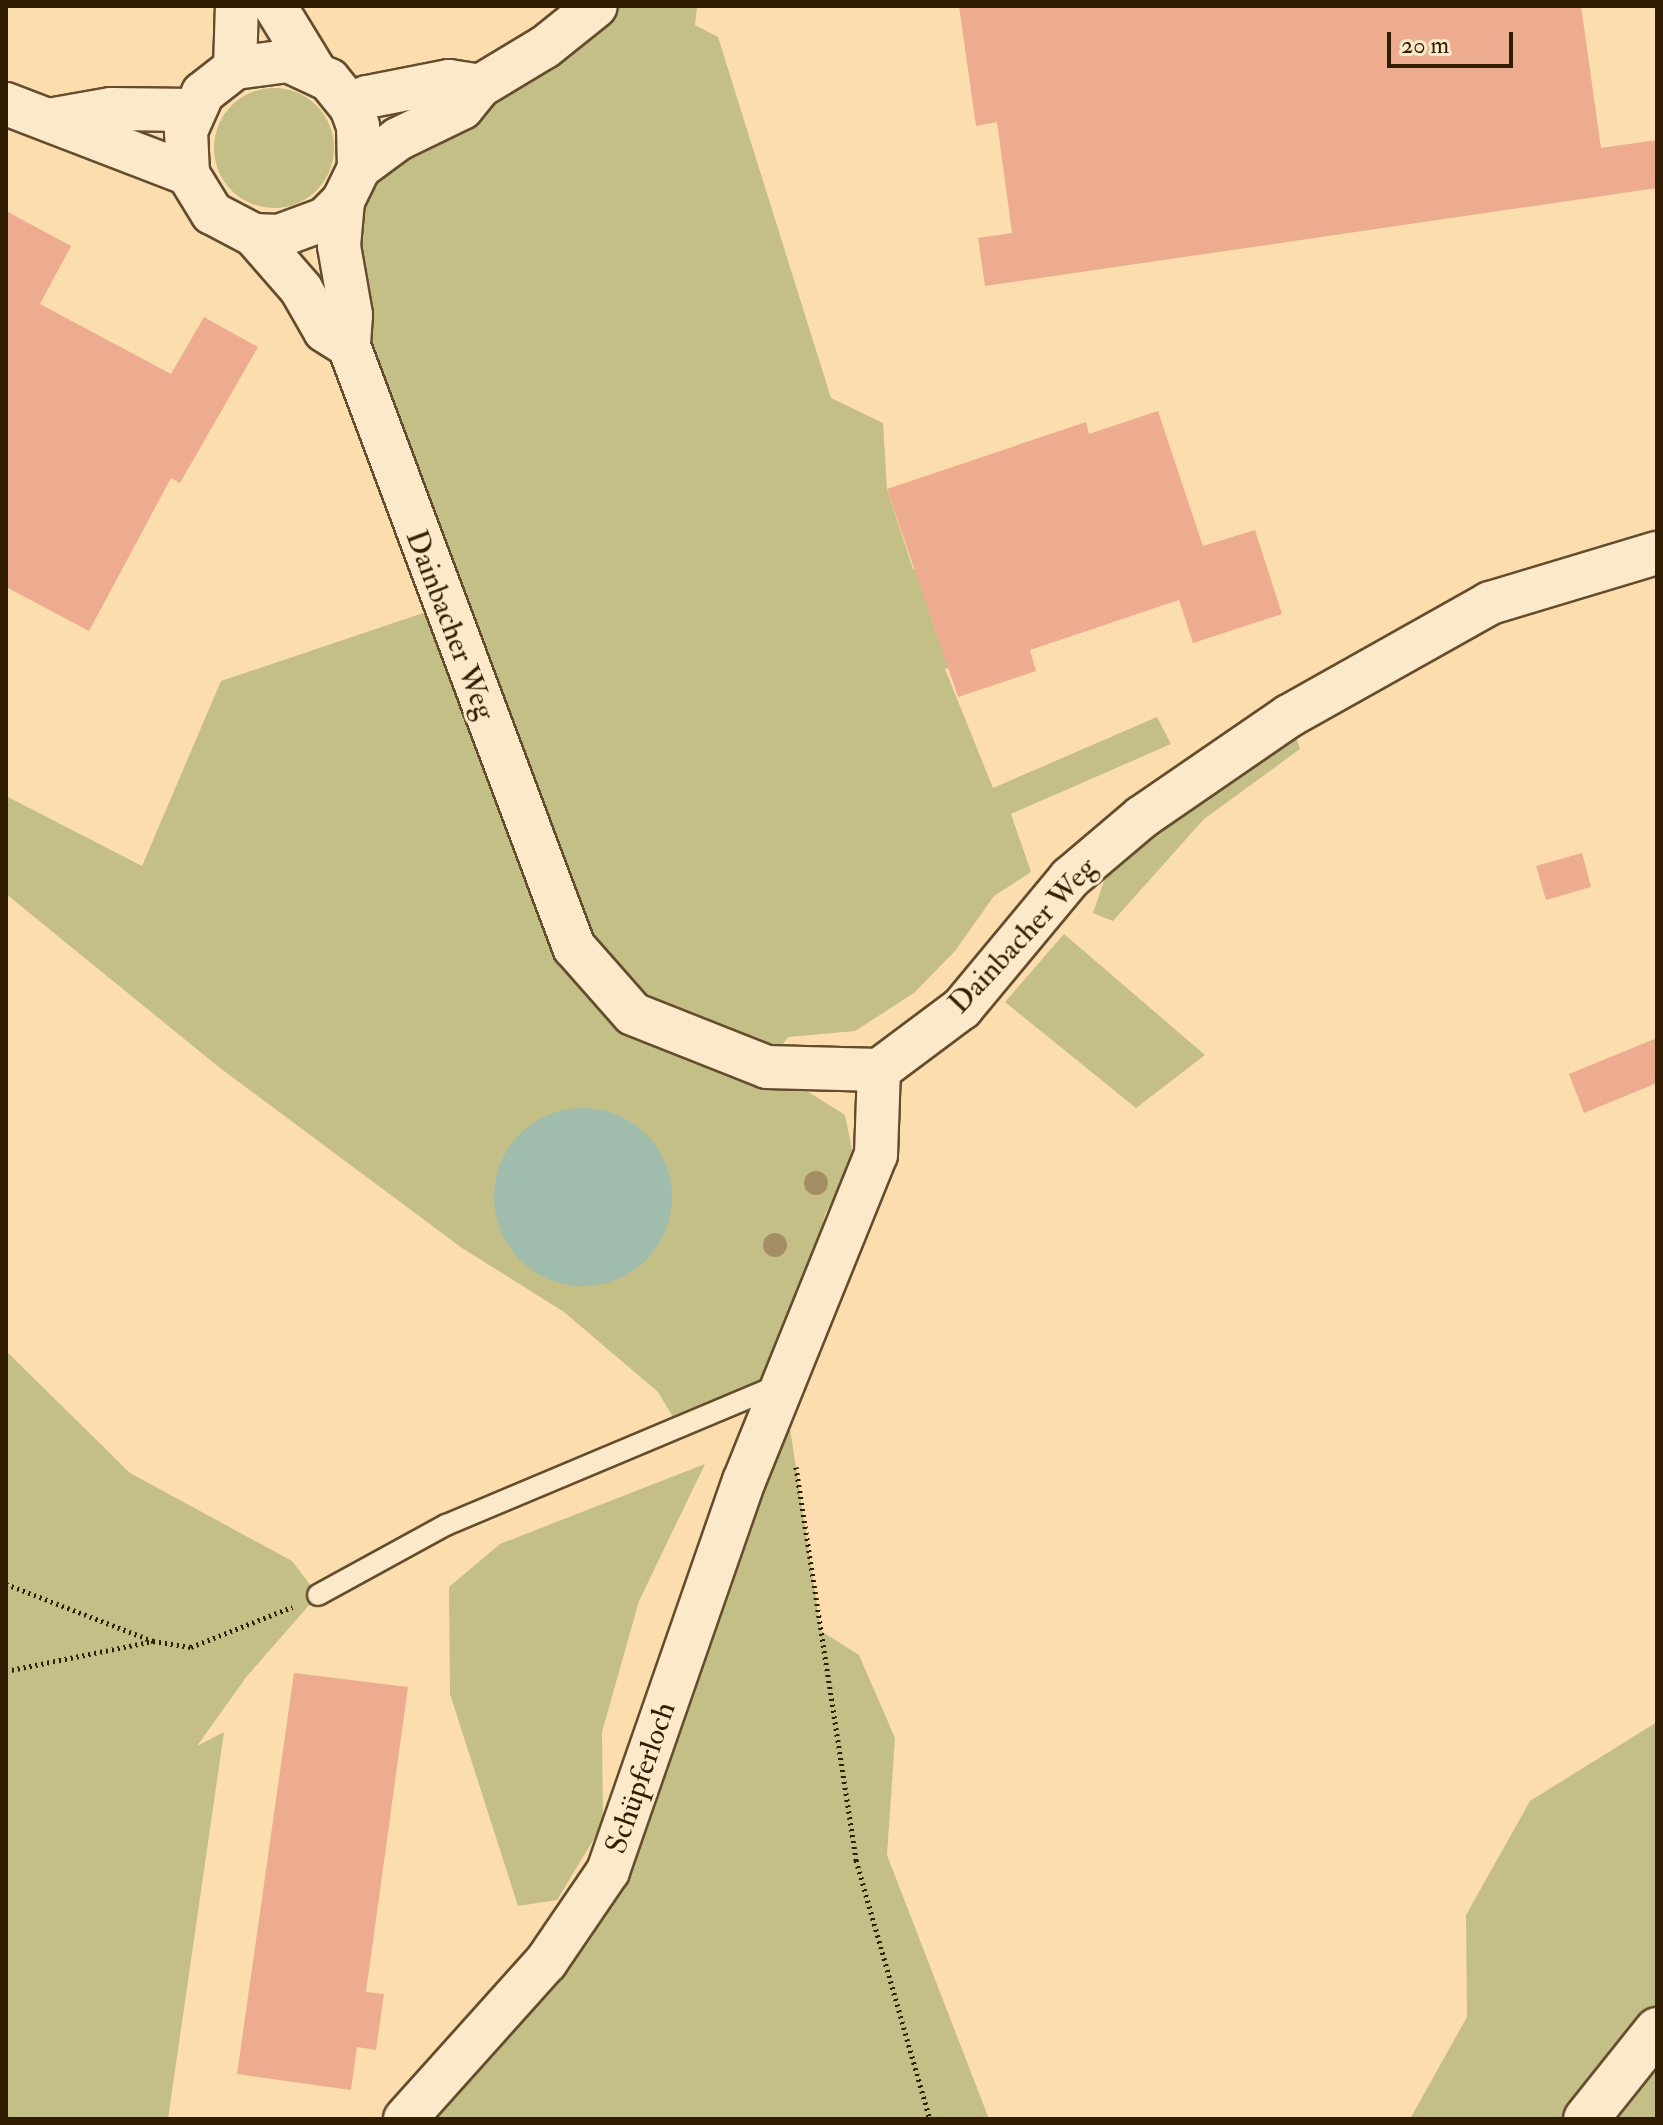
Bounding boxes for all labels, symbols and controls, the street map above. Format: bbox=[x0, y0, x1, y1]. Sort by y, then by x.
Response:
scale bar bbox=[1391, 16, 1517, 66]
text: 20 m bbox=[1401, 30, 1449, 61]
street label: Dainbacher Weg bbox=[397, 525, 503, 725]
street label: Dainbacher Weg bbox=[942, 851, 1104, 1021]
street label: Schüpferloch bbox=[598, 1697, 684, 1859]

